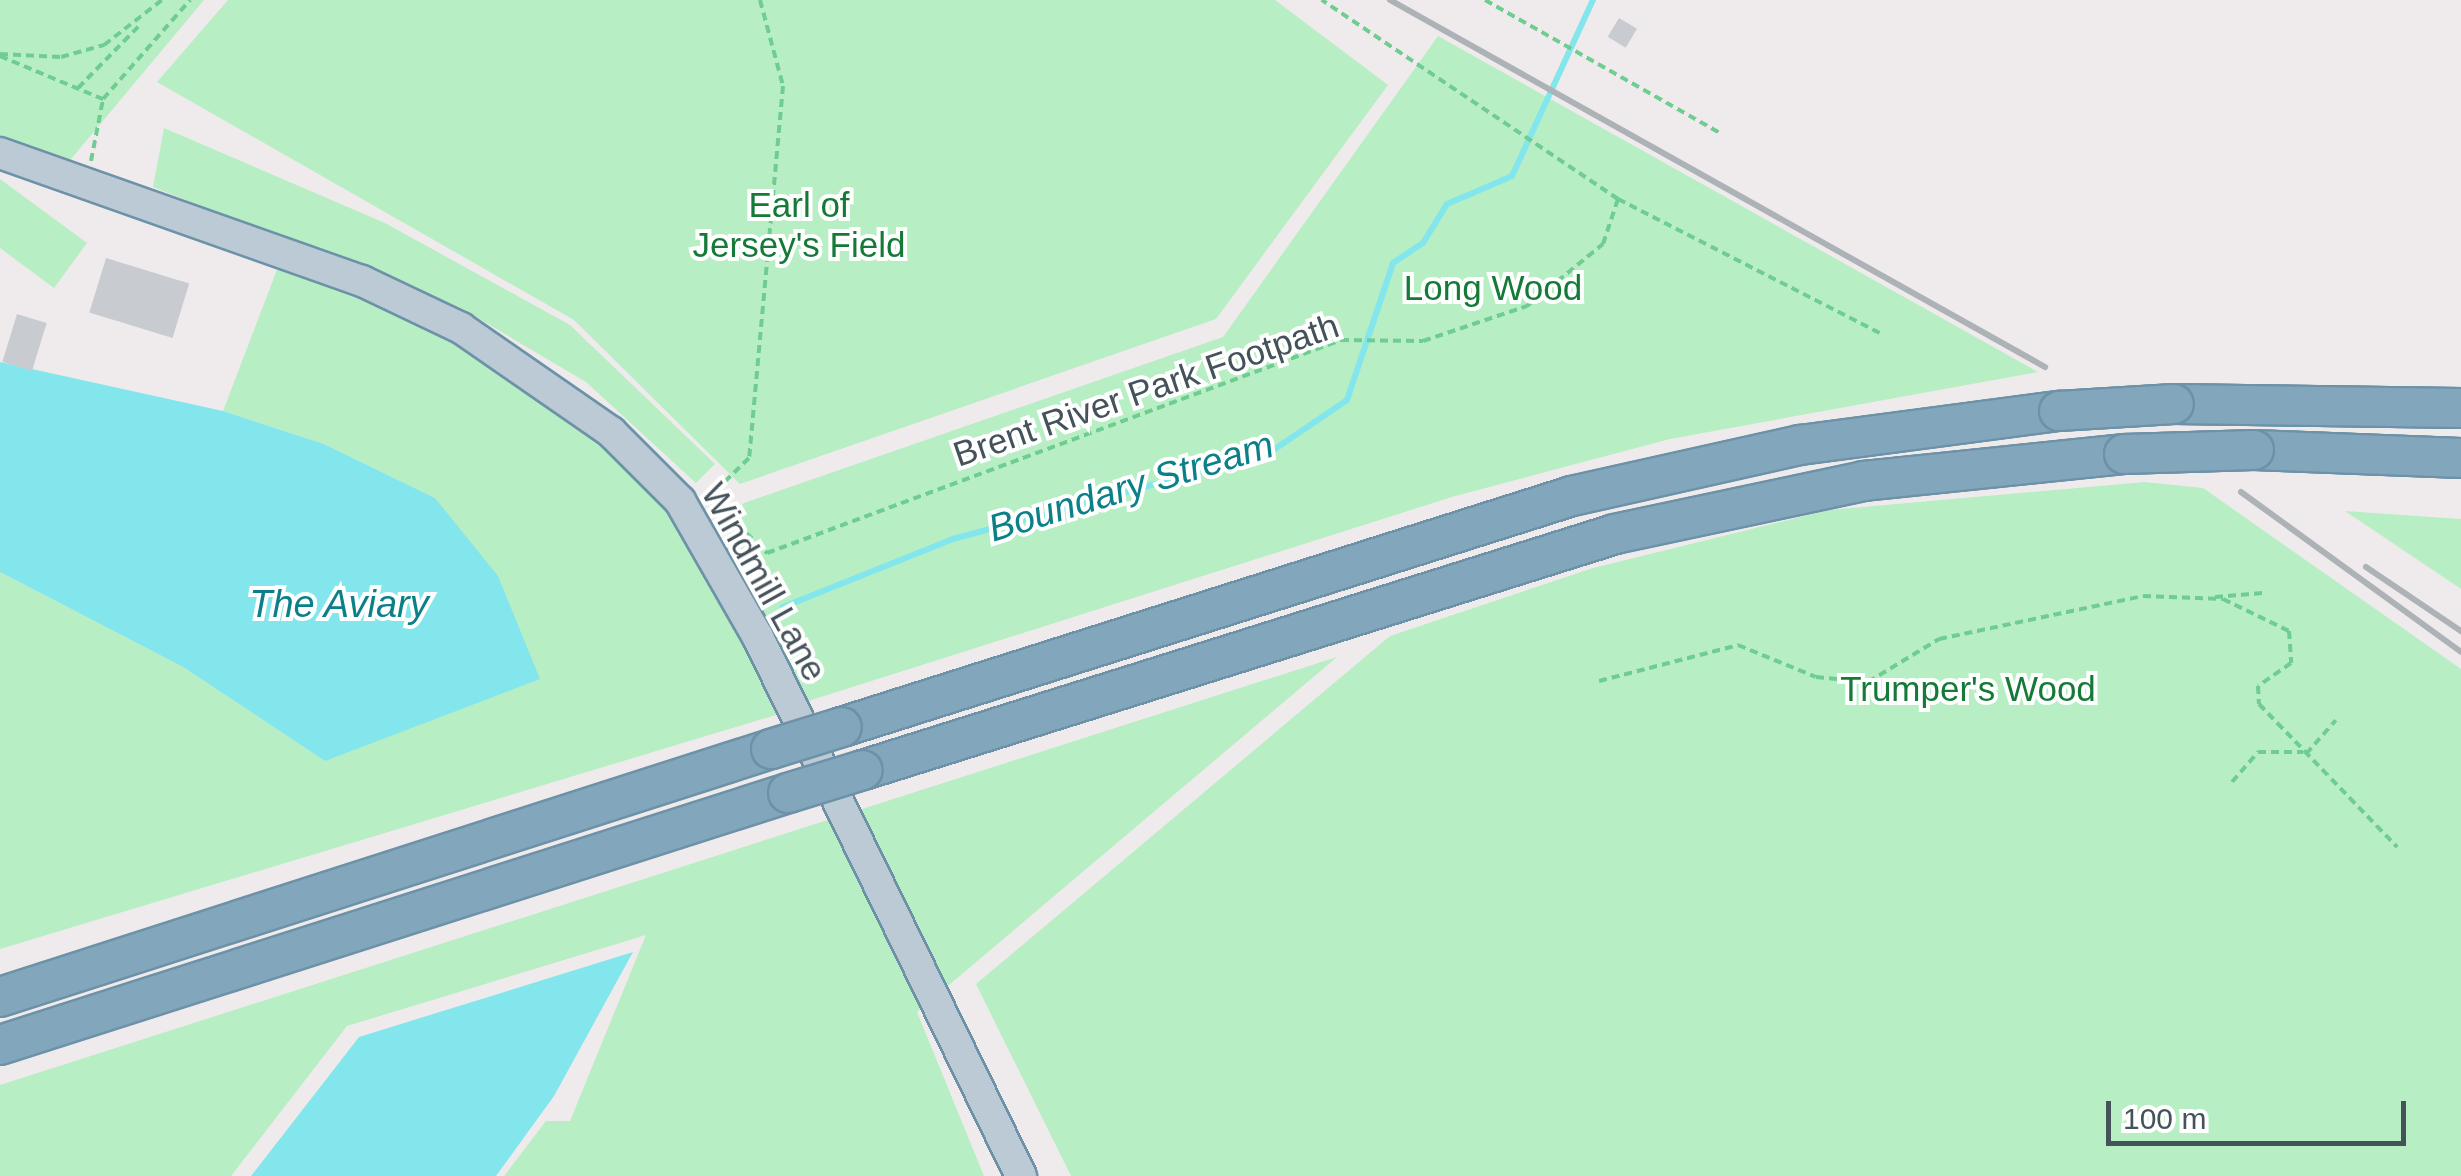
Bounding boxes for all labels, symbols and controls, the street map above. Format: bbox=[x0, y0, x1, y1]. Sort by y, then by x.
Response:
park label: Earl of Jersey's Field bbox=[693, 184, 905, 266]
park label: Long Wood bbox=[1404, 267, 1582, 309]
street label: Brent River Park Footpath bbox=[948, 304, 1344, 476]
water label: Boundary Stream bbox=[983, 422, 1279, 552]
street label: Windmill Lane bbox=[692, 476, 836, 688]
water label: The Aviary bbox=[249, 582, 429, 628]
park label: Trumper's Wood bbox=[1840, 668, 2096, 710]
scale bar bbox=[2111, 1081, 2411, 1143]
text: 100 m bbox=[2123, 1102, 2206, 1135]

